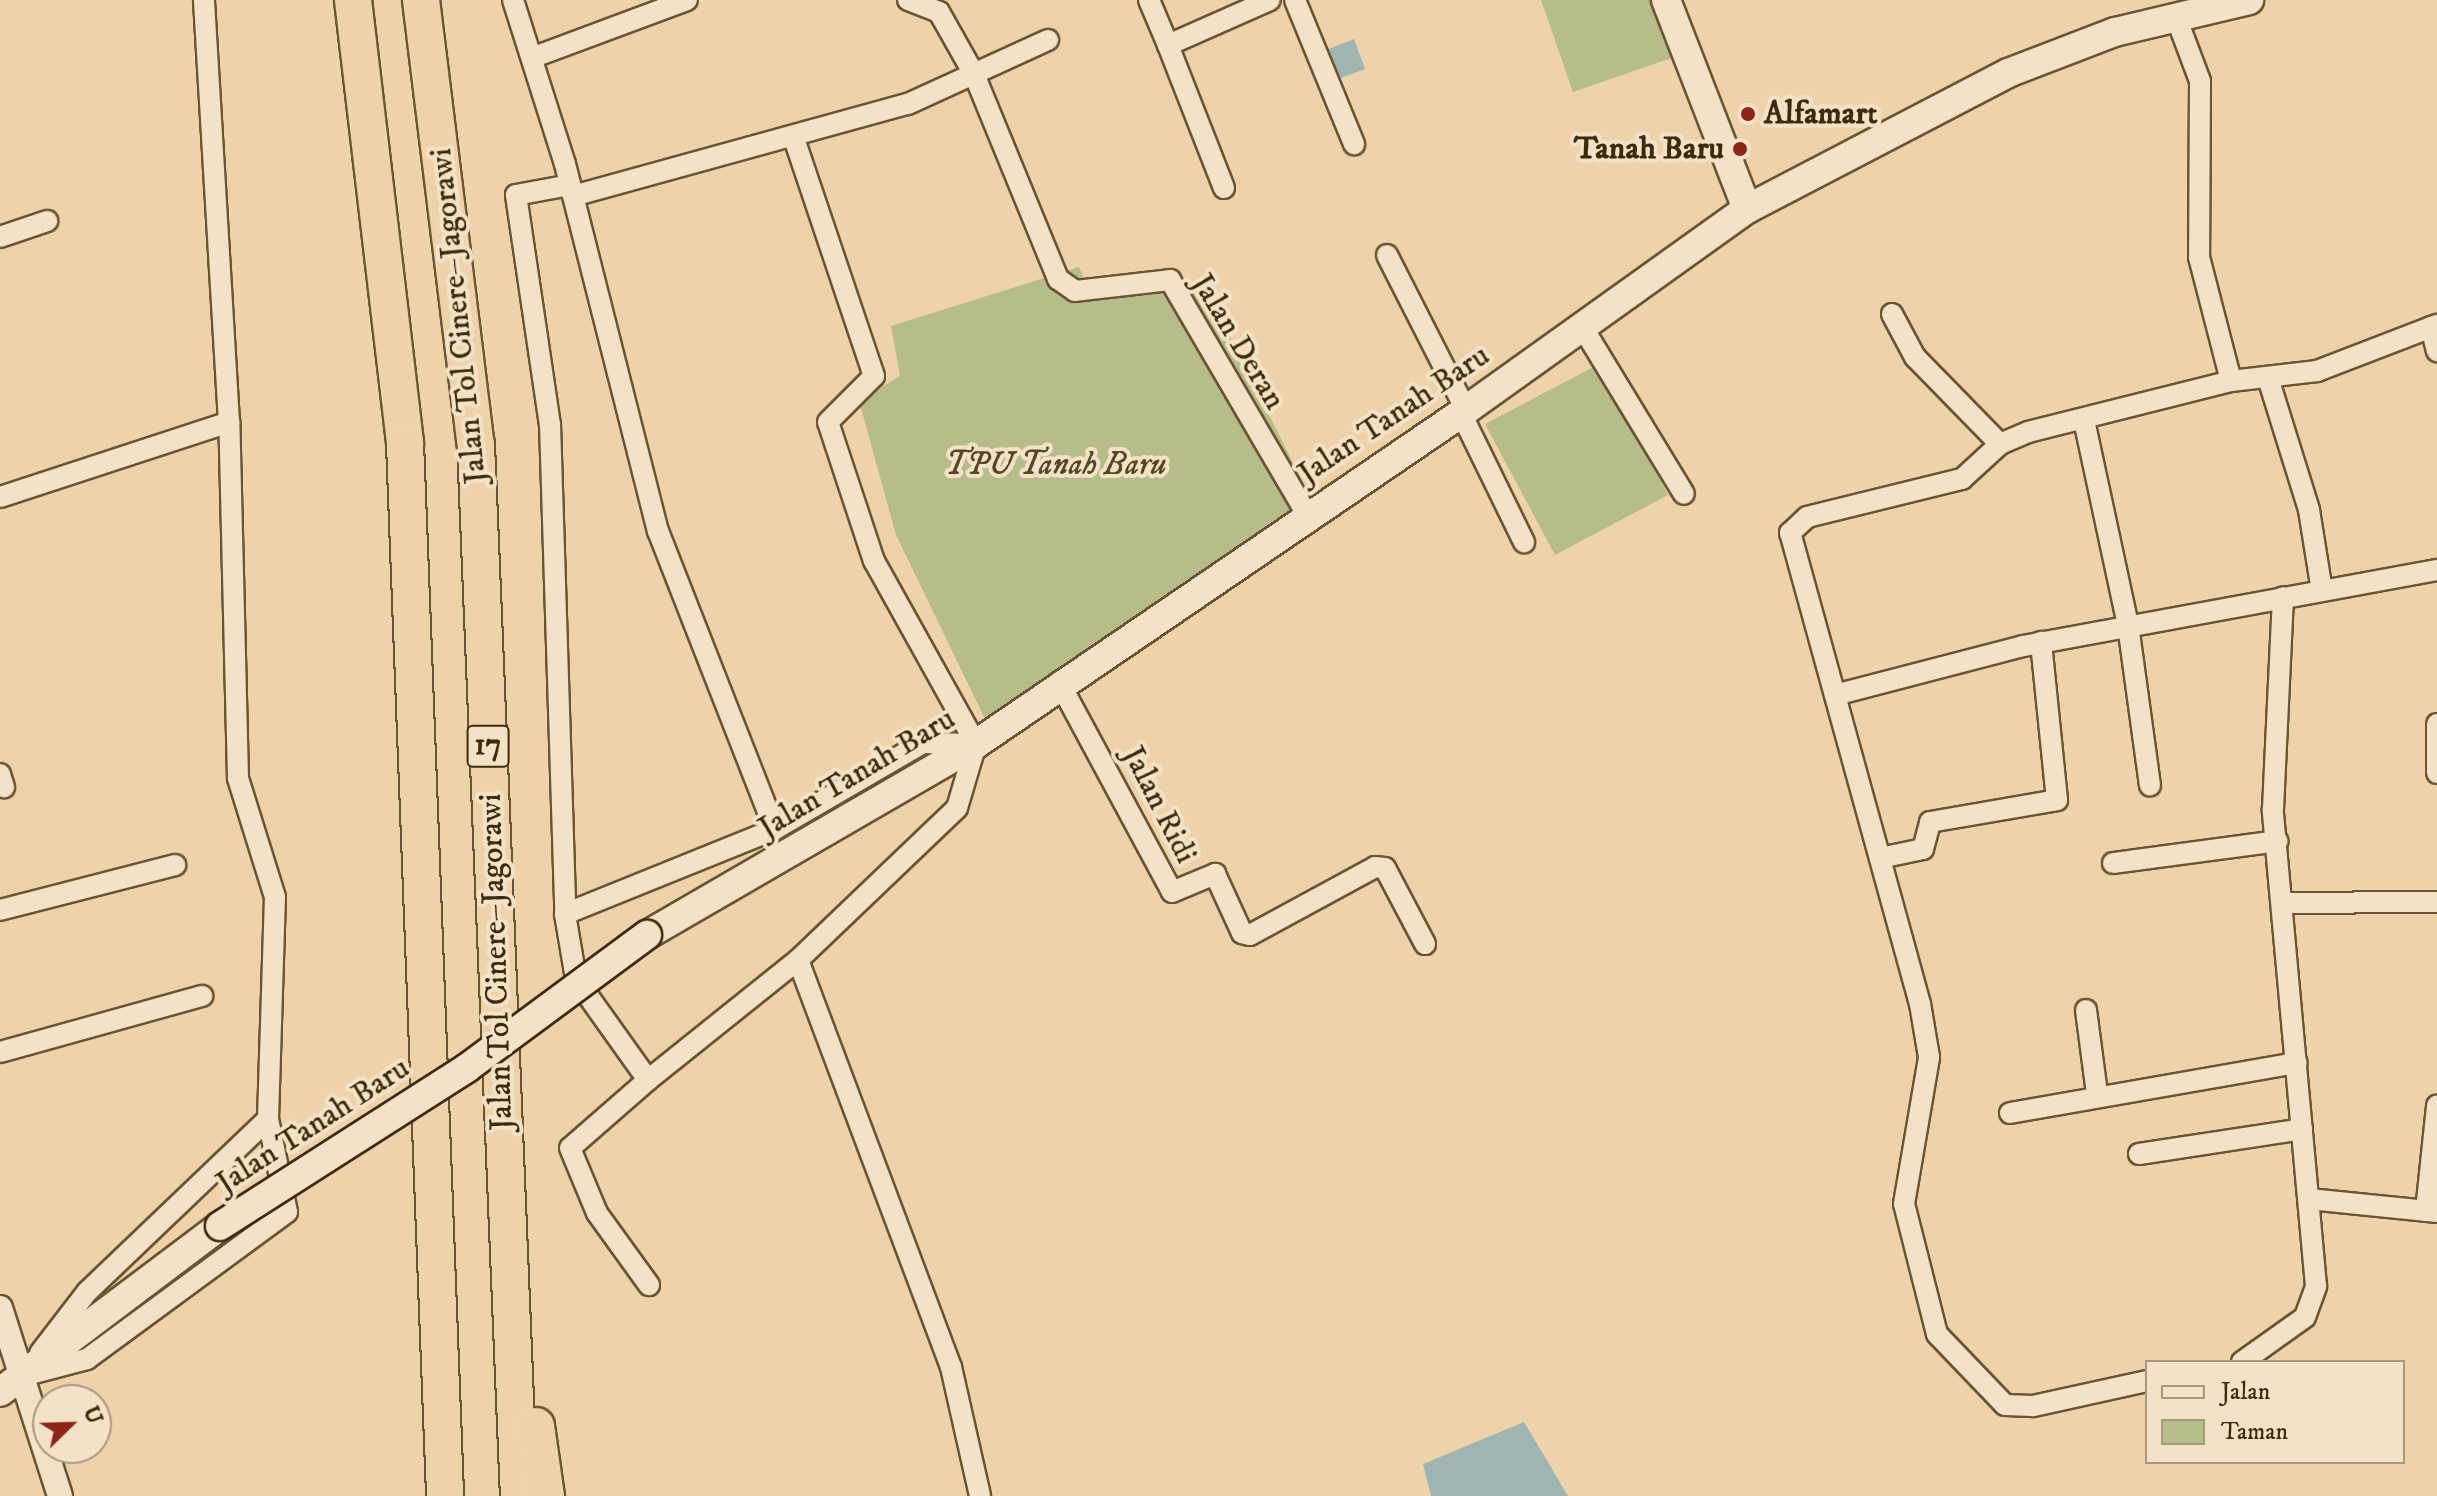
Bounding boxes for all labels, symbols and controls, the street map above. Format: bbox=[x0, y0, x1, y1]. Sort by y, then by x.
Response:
place label: Alfamart bbox=[1764, 95, 1878, 133]
marker: Alfamart bbox=[1739, 105, 1757, 123]
place label: Tanah Baru bbox=[1574, 130, 1724, 168]
marker: Tanah Baru bbox=[1731, 140, 1749, 158]
street label: Jalan Tol Cinere–Jagorawi bbox=[422, 146, 496, 486]
street label: Jalan Deran bbox=[1182, 267, 1294, 417]
street label: Jalan Tanah Baru bbox=[1291, 337, 1497, 493]
park label: TPU Tanah Baru bbox=[945, 446, 1167, 484]
street label: Jalan Tanah Baru bbox=[752, 700, 962, 848]
road number: 17 bbox=[466, 720, 510, 772]
street label: Jalan Ridi bbox=[1113, 740, 1205, 870]
street label: Jalan Tol Cinere–Jagorawi bbox=[472, 793, 522, 1131]
street label: Jalan Tanah Baru bbox=[209, 1049, 417, 1203]
legend bbox=[2145, 1360, 2405, 1464]
text: Jalan bbox=[2221, 1377, 2270, 1407]
north arrow bbox=[32, 1384, 112, 1464]
text: U bbox=[77, 1402, 108, 1428]
text: Taman bbox=[2221, 1417, 2288, 1447]

